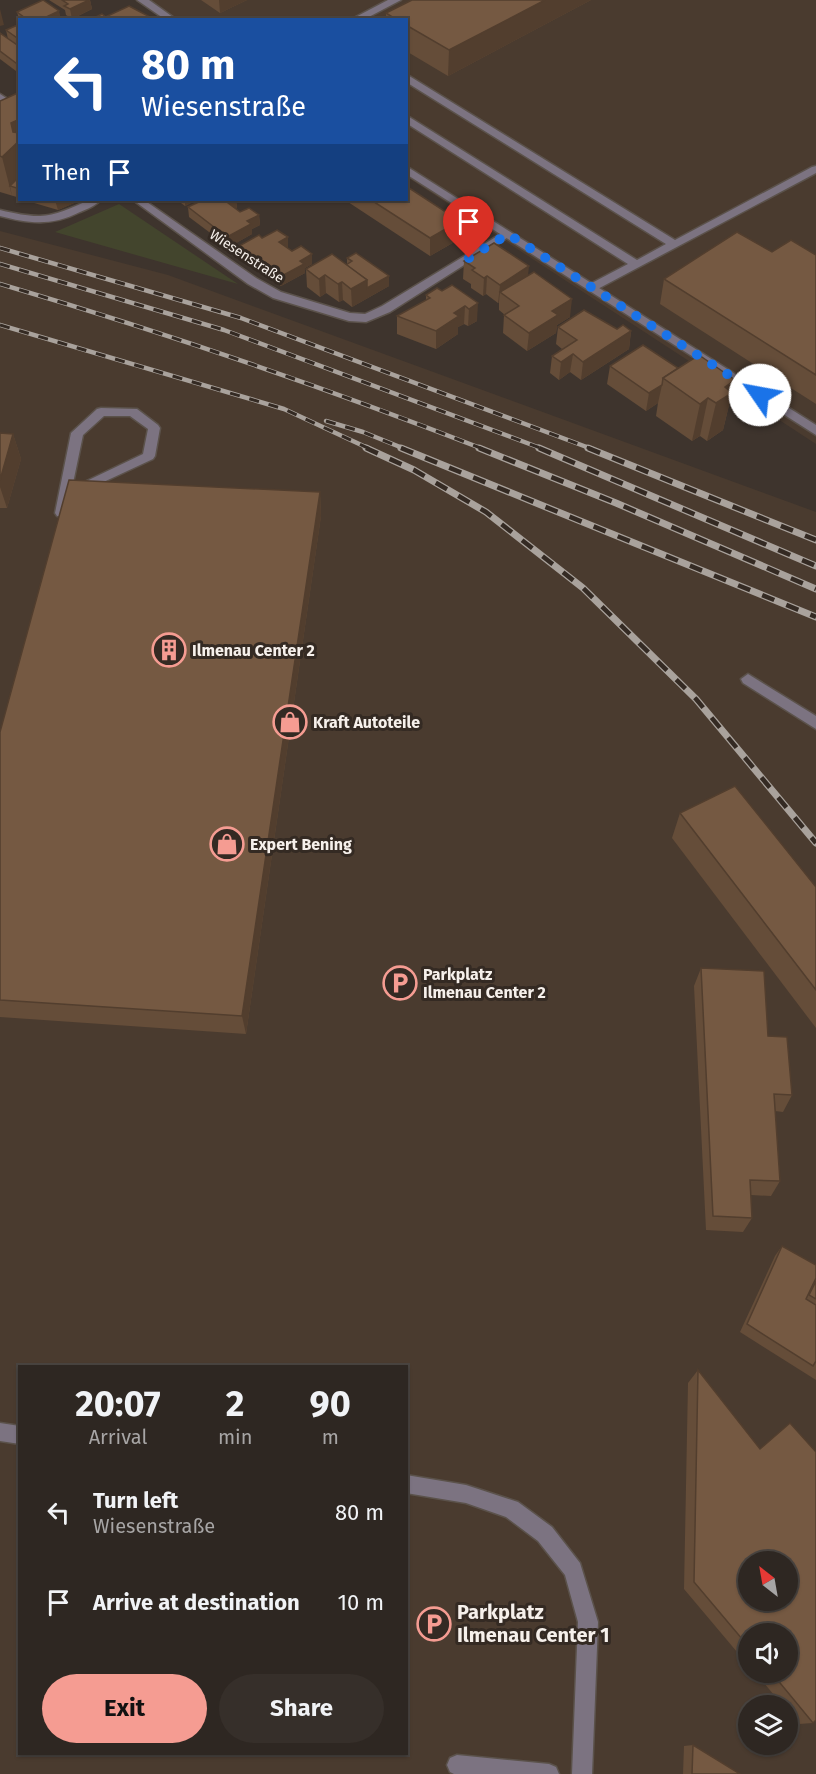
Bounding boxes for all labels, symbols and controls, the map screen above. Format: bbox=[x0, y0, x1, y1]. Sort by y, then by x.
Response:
text: 80 m bbox=[141, 40, 235, 90]
icon: left bbox=[42, 42, 120, 120]
text: Wiesenstraße bbox=[141, 91, 306, 123]
icon: arrive bbox=[103, 156, 136, 189]
text: Then bbox=[42, 159, 91, 186]
pin bbox=[443, 196, 494, 258]
icon: arrive bbox=[452, 205, 485, 238]
street label: Wiesenstraße bbox=[206, 226, 287, 287]
position arrow bbox=[728, 363, 792, 427]
building icon: Ilmenau Center 2 bbox=[151, 632, 187, 668]
place label: Ilmenau Center 2 bbox=[192, 641, 315, 660]
shop icon: Kraft Autoteile bbox=[272, 704, 308, 740]
place label: Kraft Autoteile bbox=[313, 713, 420, 732]
shop icon: Expert Bening bbox=[209, 826, 245, 862]
place label: Expert Bening bbox=[250, 835, 352, 854]
parking icon: Parkplatz Ilmenau Center 2 bbox=[382, 965, 418, 1001]
place label: Parkplatz Ilmenau Center 2 bbox=[423, 965, 546, 1002]
text: 20:07 bbox=[75, 1382, 161, 1426]
text: 2 bbox=[226, 1382, 244, 1426]
text: 90 bbox=[310, 1382, 351, 1426]
text: Arrival bbox=[89, 1425, 147, 1449]
text: min bbox=[218, 1425, 252, 1449]
text: m bbox=[322, 1425, 339, 1449]
text: Turn left bbox=[93, 1487, 178, 1514]
icon: left bbox=[42, 1496, 75, 1529]
text: 80 m bbox=[335, 1499, 384, 1526]
text: Wiesenstraße bbox=[93, 1514, 215, 1538]
north arrow bbox=[738, 1551, 798, 1611]
map controls bbox=[738, 1551, 798, 1755]
icon: arrive bbox=[42, 1586, 75, 1619]
text: Arrive at destination bbox=[93, 1589, 300, 1616]
text: 10 m bbox=[338, 1589, 384, 1616]
place label: Parkplatz Ilmenau Center 1 bbox=[457, 1600, 610, 1647]
parking icon: Parkplatz Ilmenau Center 1 bbox=[416, 1606, 452, 1642]
button: sound bbox=[738, 1623, 798, 1683]
button: Exit bbox=[42, 1674, 207, 1743]
button: Share bbox=[219, 1674, 384, 1743]
button: layers bbox=[738, 1695, 798, 1755]

